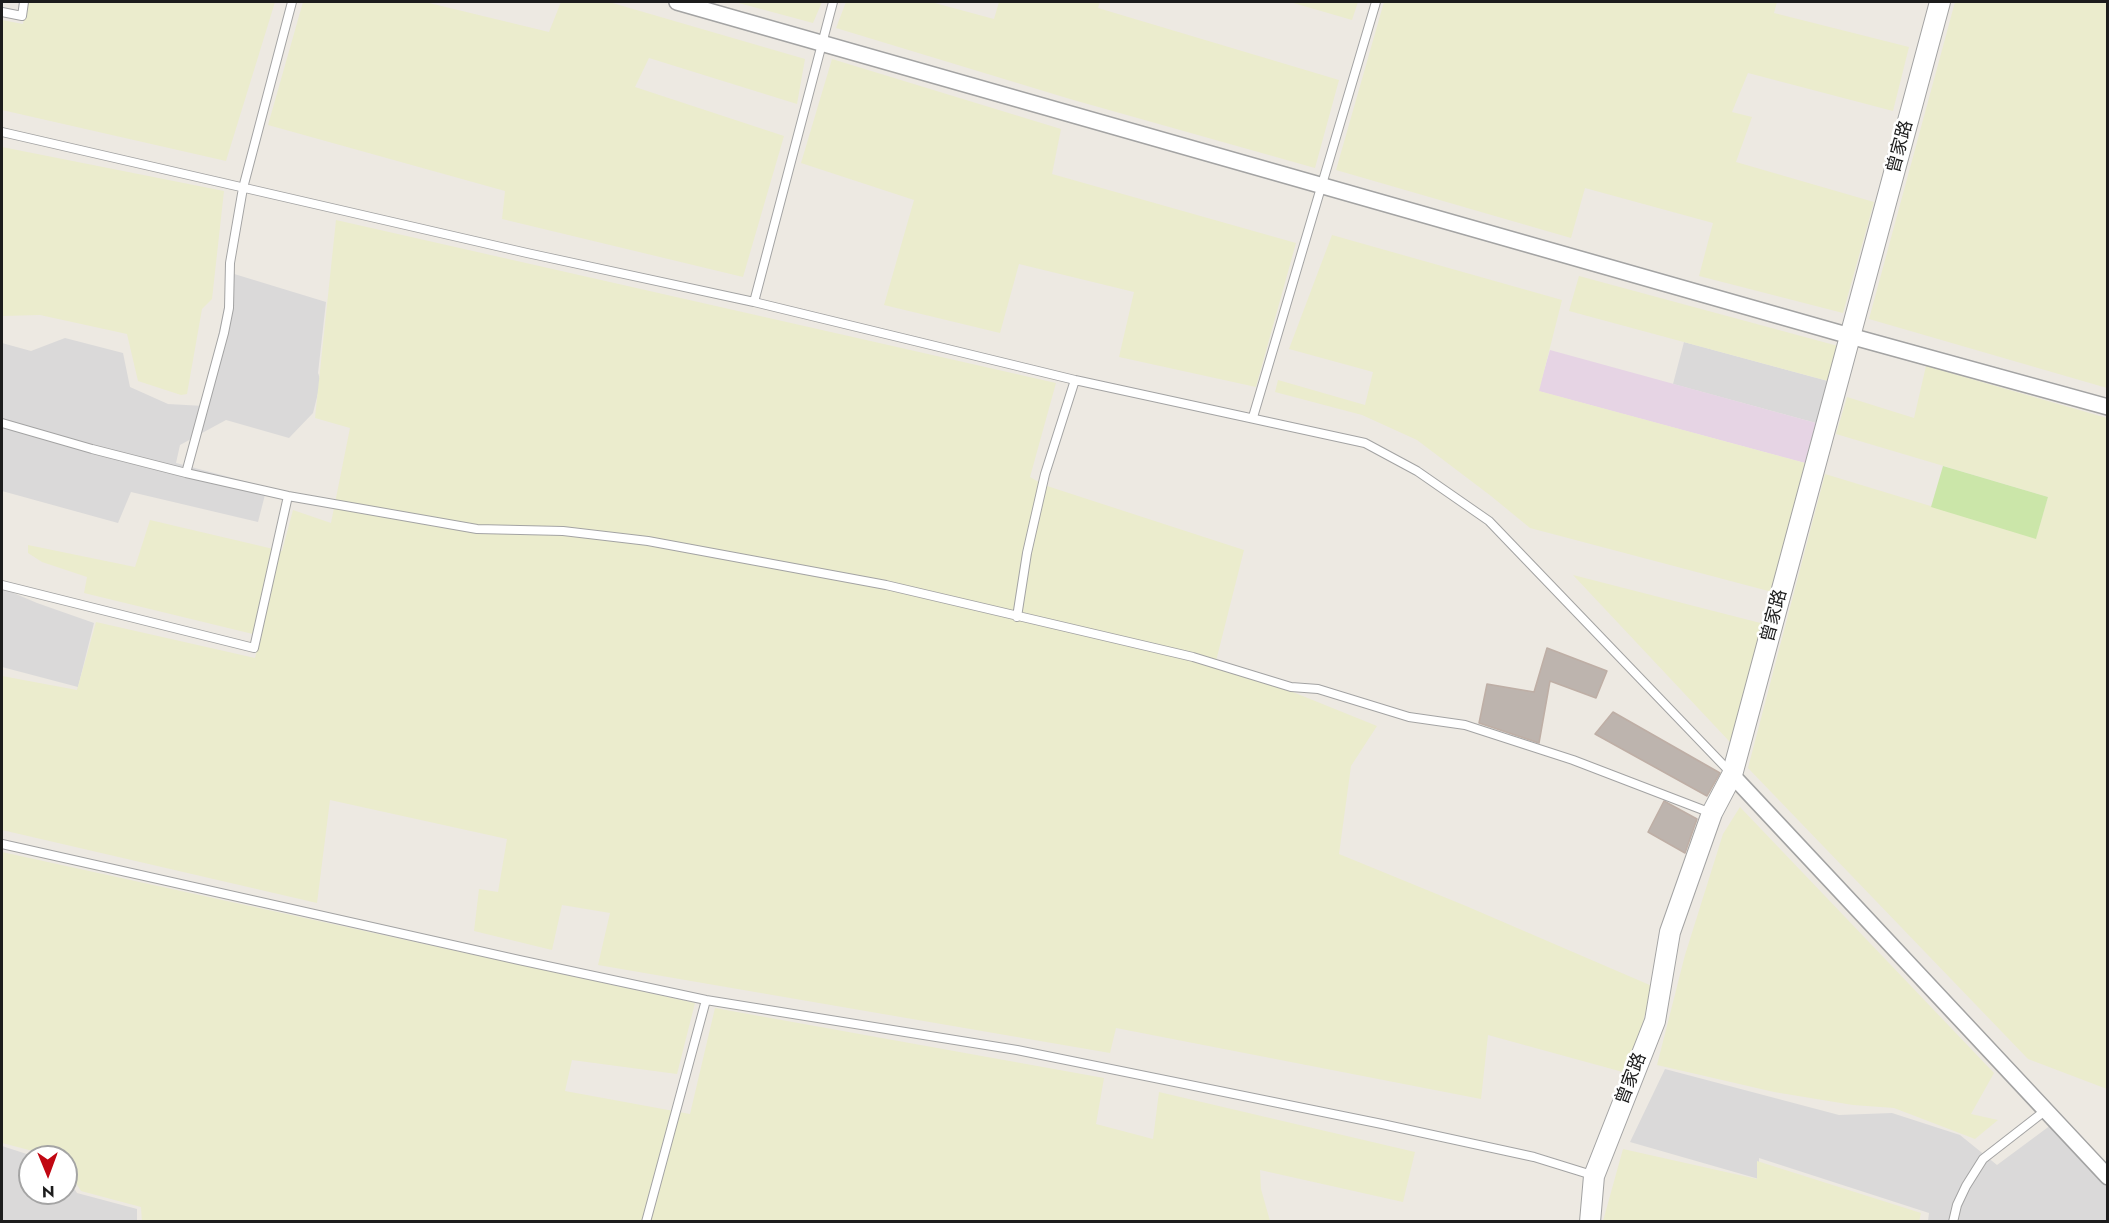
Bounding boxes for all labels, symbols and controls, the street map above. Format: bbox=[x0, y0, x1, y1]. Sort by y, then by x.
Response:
street label: 曾家路 bbox=[1884, 118, 1918, 176]
street label: 曾家路 bbox=[1758, 587, 1792, 645]
street label: 曾家路 bbox=[1612, 1050, 1652, 1108]
north arrow bbox=[18, 1145, 78, 1205]
text: N bbox=[42, 1180, 55, 1203]

